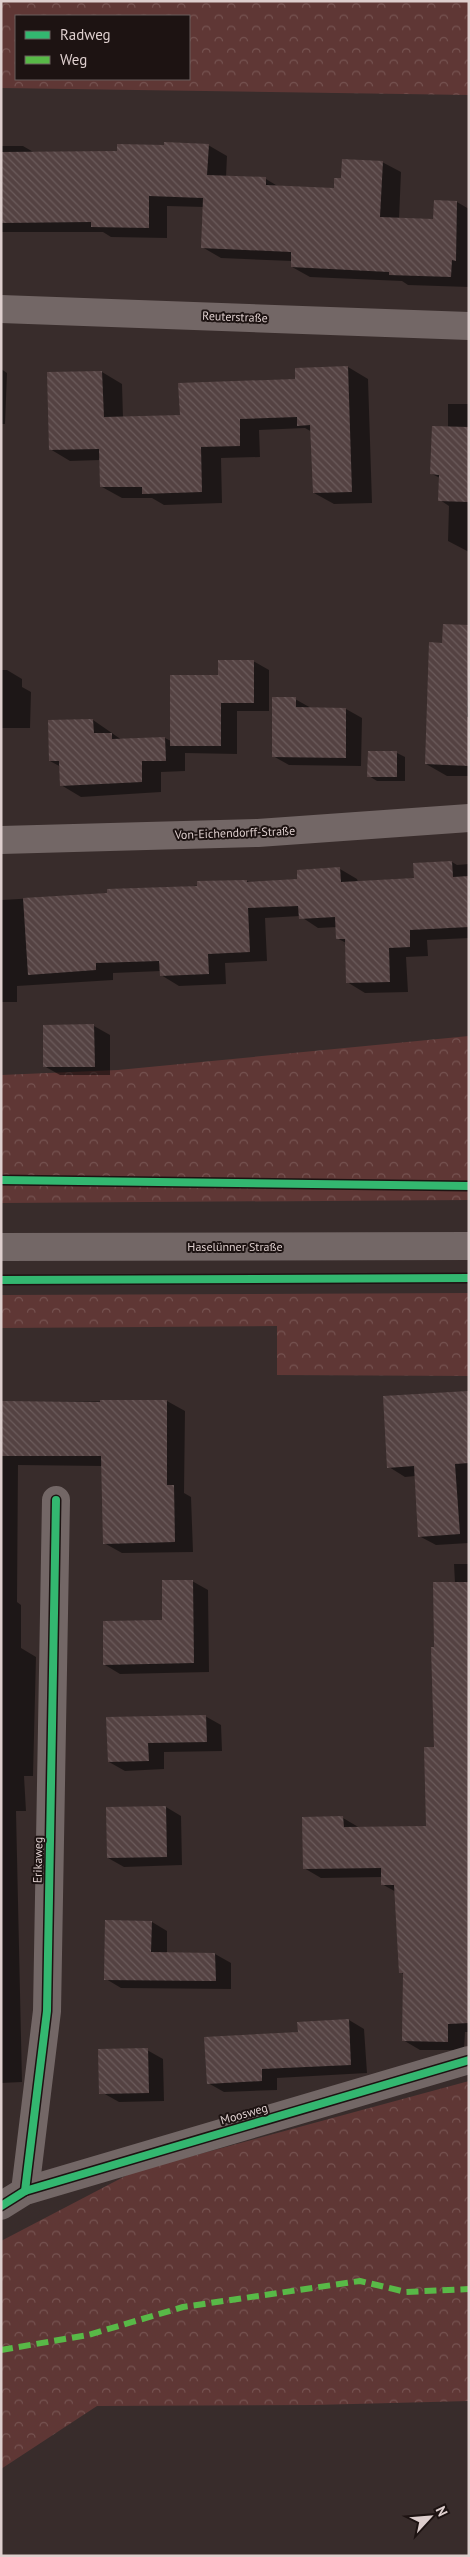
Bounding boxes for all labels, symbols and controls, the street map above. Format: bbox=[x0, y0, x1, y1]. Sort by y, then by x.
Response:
legend bbox=[15, 15, 190, 80]
text: Radweg bbox=[60, 25, 111, 44]
text: Weg bbox=[60, 50, 87, 69]
street label: Reuterstraße bbox=[202, 308, 268, 325]
street label: Von-Eichendorff-Straße bbox=[174, 823, 295, 842]
street label: Haselünner Straße bbox=[187, 1239, 283, 1254]
street label: Erikaweg bbox=[30, 1837, 45, 1883]
street label: Moosweg bbox=[218, 2100, 269, 2127]
north arrow bbox=[405, 2492, 455, 2542]
text: N bbox=[432, 2503, 452, 2519]

